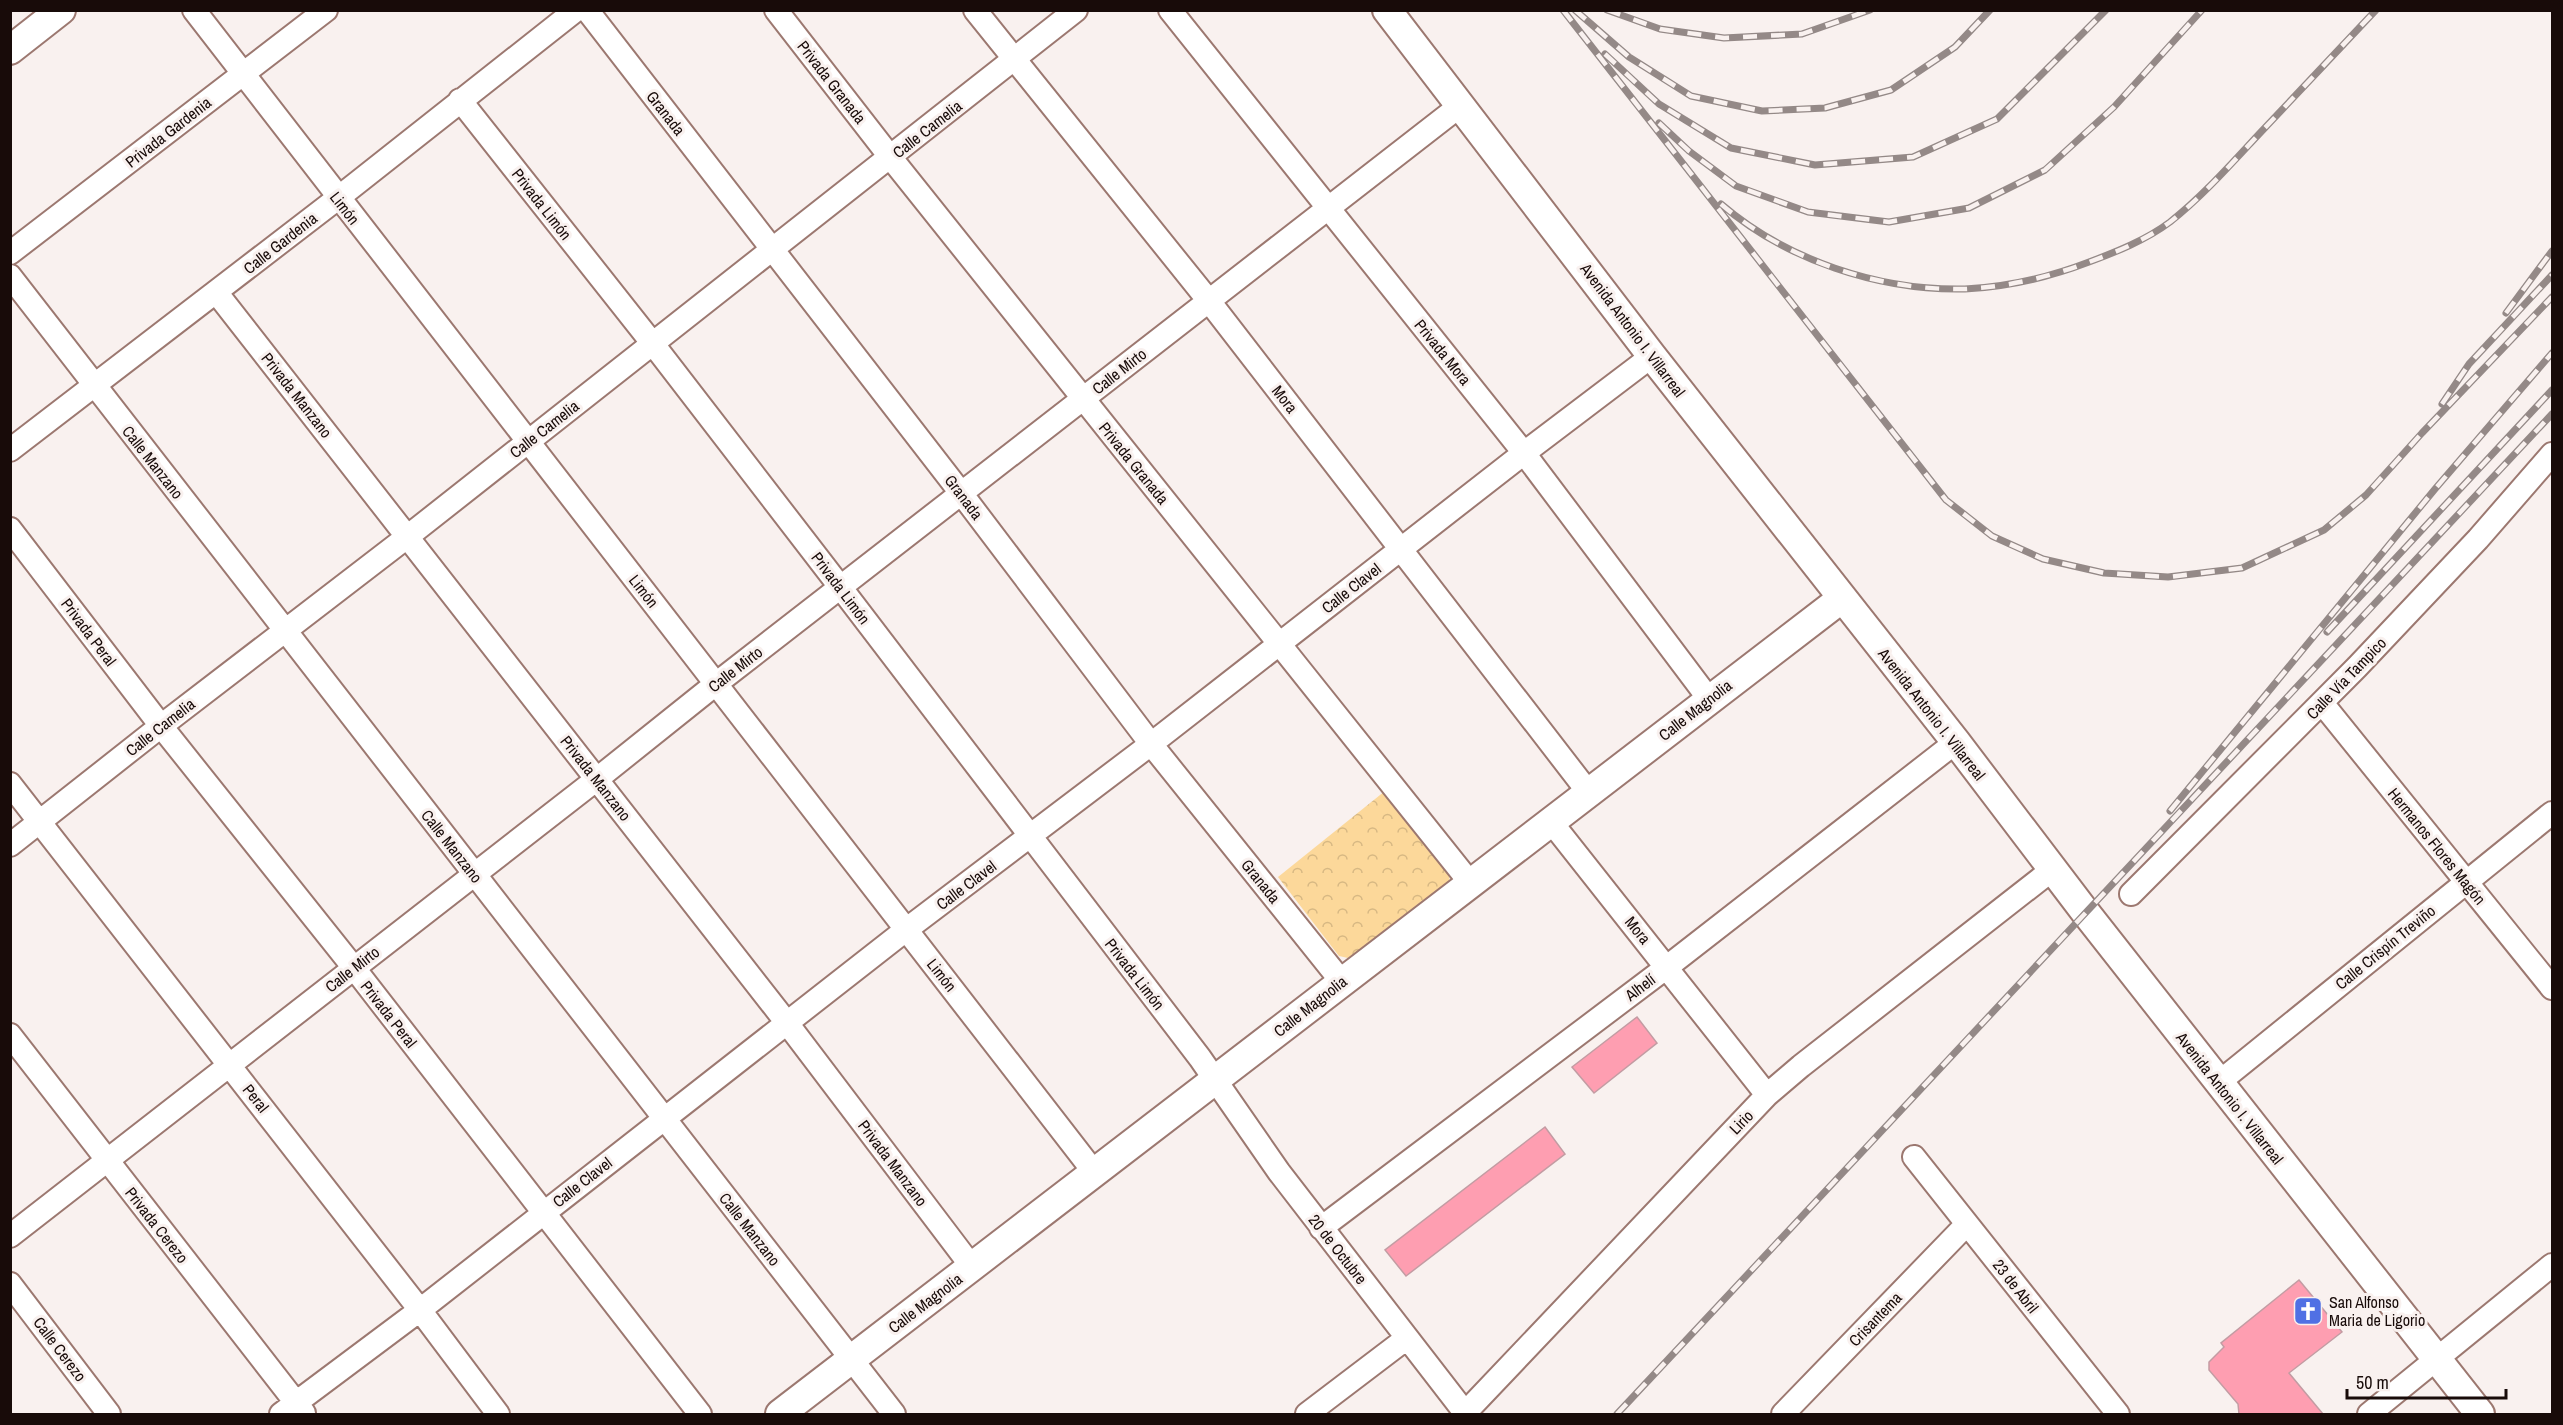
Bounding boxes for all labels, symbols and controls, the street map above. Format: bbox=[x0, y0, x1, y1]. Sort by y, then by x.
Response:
street label: Privada Granada bbox=[793, 36, 872, 129]
street label: Granada bbox=[642, 86, 691, 140]
street label: Privada Gardenia bbox=[120, 91, 216, 173]
street label: Calle Camelia bbox=[888, 95, 967, 163]
street label: Privada Limón bbox=[507, 164, 577, 244]
street label: Limón bbox=[325, 187, 365, 229]
street label: Calle Gardenia bbox=[238, 207, 322, 279]
street label: Avenida Antonio I. Villarreal bbox=[1575, 258, 1691, 401]
street label: Privada Mora bbox=[1410, 314, 1477, 390]
street label: Calle Mirto bbox=[1087, 343, 1151, 399]
street label: Privada Manzano bbox=[257, 348, 337, 442]
street label: Mora bbox=[1267, 380, 1303, 418]
street label: Calle Camelia bbox=[505, 395, 584, 463]
street label: Privada Granada bbox=[1094, 417, 1174, 509]
street label: Calle Manzano bbox=[117, 421, 189, 503]
street label: Granada bbox=[940, 470, 989, 525]
street label: Privada Limón bbox=[807, 547, 875, 629]
street label: Calle Clavel bbox=[1317, 558, 1385, 618]
street label: Limón bbox=[624, 570, 664, 612]
street label: Privada Peral bbox=[56, 594, 122, 670]
street label: Calle Vía Tampico bbox=[2301, 632, 2391, 724]
street label: Calle Mirto bbox=[703, 641, 767, 697]
street label: Avenida Antonio I. Villarreal bbox=[1873, 643, 1991, 785]
street label: Calle Magnolia bbox=[1654, 674, 1737, 746]
street label: Calle Camelia bbox=[121, 693, 200, 761]
street label: Privada Manzano bbox=[556, 731, 636, 825]
street label: Hermanos Flores Magón bbox=[2383, 783, 2491, 909]
street label: Calle Manzano bbox=[416, 805, 488, 887]
street label: Granada bbox=[1236, 854, 1286, 908]
street label: Calle Clavel bbox=[931, 855, 1001, 915]
street label: Calle Crispín Treviño bbox=[2330, 900, 2440, 994]
street label: Mora bbox=[1620, 911, 1656, 949]
street label: Privada Limón bbox=[1100, 934, 1170, 1014]
street label: Calle Mirto bbox=[320, 941, 384, 997]
street label: Limón bbox=[922, 954, 962, 996]
street label: Alhelí bbox=[1619, 968, 1660, 1006]
street label: Calle Magnolia bbox=[1269, 970, 1352, 1042]
street label: Privada Peral bbox=[356, 976, 422, 1052]
street label: Avenida Antonio I. Villarreal bbox=[2171, 1027, 2289, 1169]
street label: Peral bbox=[238, 1079, 274, 1117]
street label: Lirio bbox=[1724, 1105, 1758, 1139]
street label: Privada Manzano bbox=[853, 1115, 933, 1211]
street label: Calle Clavel bbox=[548, 1152, 616, 1212]
street label: Privada Cerezo bbox=[120, 1182, 194, 1268]
street label: Calle Manzano bbox=[714, 1188, 786, 1270]
street label: 20 de Octubre bbox=[1304, 1209, 1372, 1289]
street label: 23 de Abril bbox=[1988, 1255, 2044, 1318]
street label: Calle Magnolia bbox=[883, 1267, 967, 1338]
street label: Crisantema bbox=[1844, 1286, 1907, 1351]
place label: San Alfonso Maria de Ligorio bbox=[2329, 1291, 2425, 1331]
church icon: San Alfonso Maria de Ligorio bbox=[2292, 1295, 2324, 1327]
street label: Calle Cerezo bbox=[28, 1312, 92, 1386]
scale bar bbox=[2347, 1362, 2506, 1400]
text: 50 m bbox=[2356, 1370, 2389, 1395]

